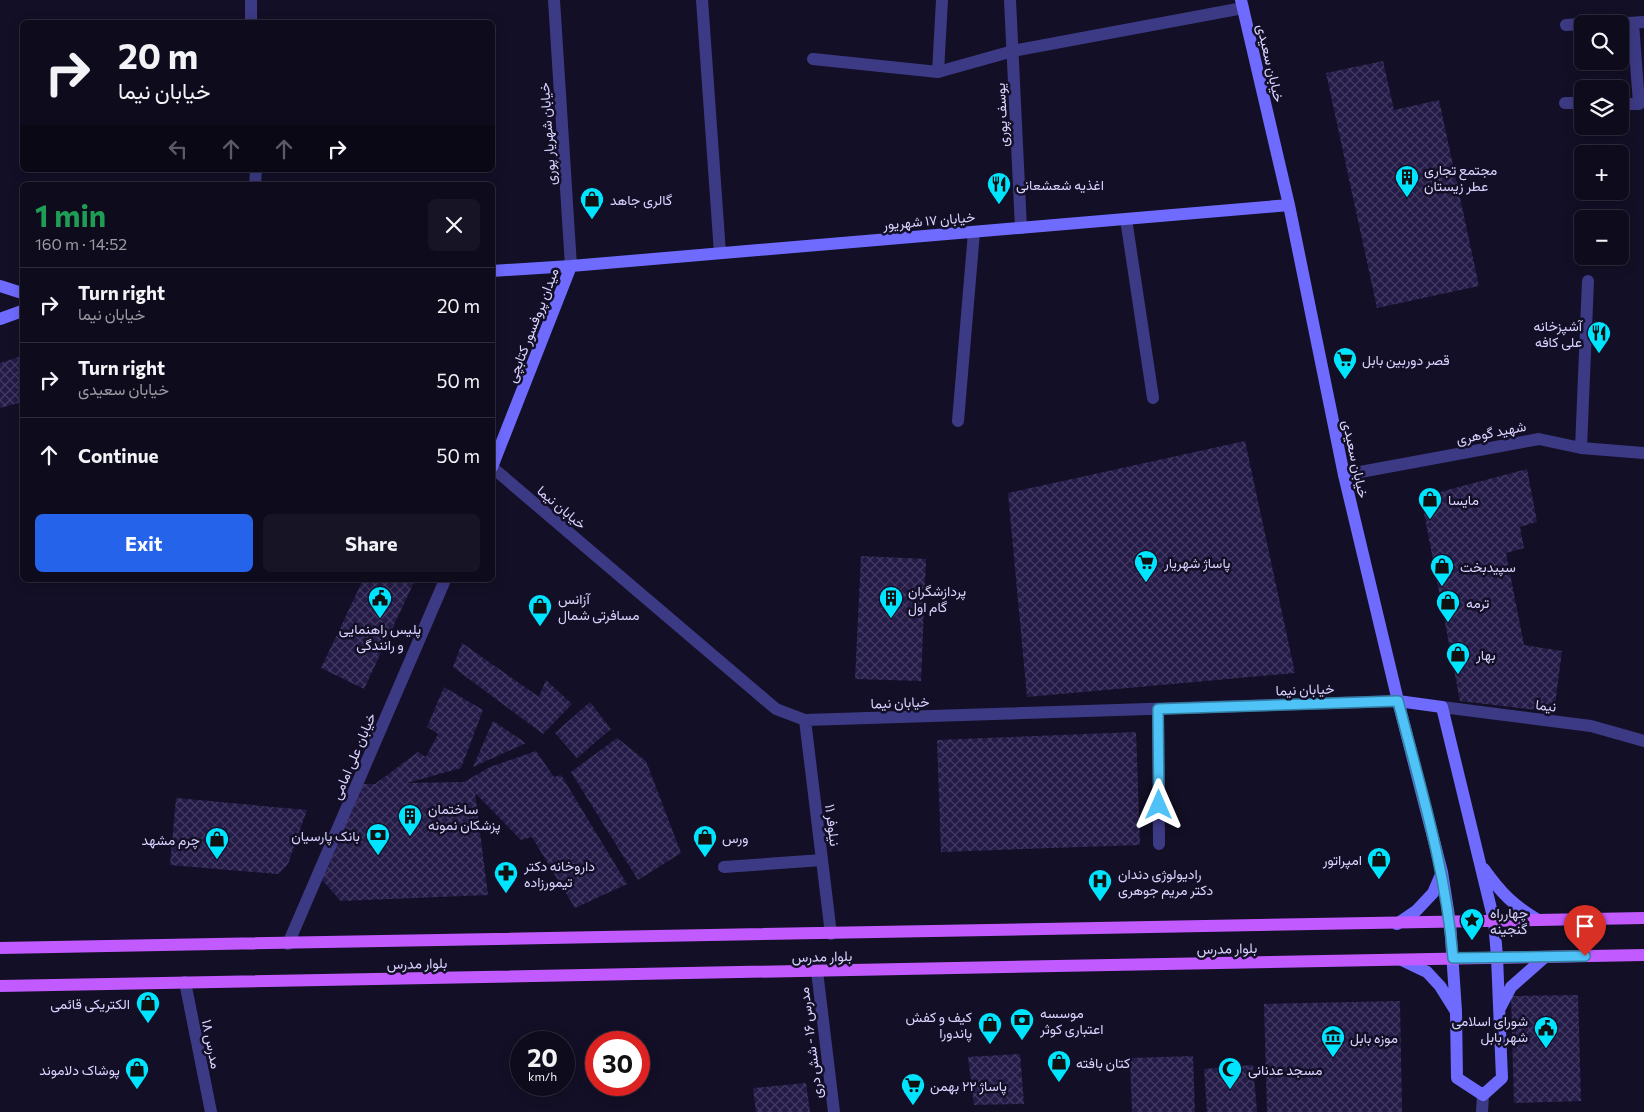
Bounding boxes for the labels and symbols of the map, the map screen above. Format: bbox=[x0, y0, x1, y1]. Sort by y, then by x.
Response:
street label: خیابان سعیدی bbox=[1253, 22, 1288, 104]
street label: خیابان شهریار پوری bbox=[535, 82, 561, 186]
street label: یوسف پوری bbox=[991, 82, 1013, 147]
place label: مجتمع تجاری عطر زیستان bbox=[1424, 161, 1497, 195]
building icon: مجتمع تجاری عطر زیستان bbox=[1394, 164, 1420, 198]
restaurant icon: اغذیه شعشعانی bbox=[986, 171, 1012, 205]
place label: اغذیه شعشعانی bbox=[1016, 176, 1104, 194]
shop icon: گالری جاهد bbox=[579, 186, 605, 220]
place label: گالری جاهد bbox=[610, 191, 672, 209]
street label: خیابان ۱۷ شهریور bbox=[881, 207, 976, 234]
street label: میدان پروفسور کتابچی bbox=[502, 265, 564, 386]
place label: آشپزخانه علی کافه bbox=[1534, 317, 1584, 351]
restaurant icon: آشپزخانه علی کافه bbox=[1586, 320, 1612, 354]
supermarket icon: قصر دوربین بابل bbox=[1332, 346, 1358, 380]
place label: قصر دوربین بابل bbox=[1362, 351, 1450, 369]
street label: شهید گوهری bbox=[1455, 417, 1527, 448]
street label: خیابان سعیدی bbox=[1338, 418, 1373, 500]
street label: خیابان نیما bbox=[533, 482, 590, 533]
shop icon: مایسا bbox=[1417, 486, 1443, 520]
place label: مایسا bbox=[1448, 491, 1479, 508]
supermarket icon: پاساژ شهریار bbox=[1133, 549, 1159, 583]
shop icon: سپیدبخت bbox=[1429, 553, 1455, 587]
place label: پاساژ شهریار bbox=[1163, 554, 1230, 573]
place label: سپیدبخت bbox=[1460, 558, 1516, 577]
place label: پردازشگران گام اول bbox=[908, 582, 966, 617]
public building icon: پلیس راهنمایی و رانندگی bbox=[367, 585, 393, 619]
building icon: پردازشگران گام اول bbox=[878, 585, 904, 619]
shop icon: ترمه bbox=[1435, 589, 1461, 623]
place label: آزانس مسافرتی شمال bbox=[558, 590, 640, 625]
shop icon: آزانس مسافرتی شمال bbox=[527, 593, 553, 627]
place label: ترمه bbox=[1466, 594, 1489, 612]
place label: پلیس راهنمایی و رانندگی bbox=[339, 620, 421, 654]
shop icon: بهار bbox=[1445, 641, 1471, 675]
place label: بهار bbox=[1475, 646, 1496, 664]
street label: خیابان نیما bbox=[1275, 679, 1335, 700]
street label: خیابان نیما bbox=[870, 692, 930, 713]
street label: نیما bbox=[1535, 695, 1557, 715]
street label: خیابان علی امامی bbox=[327, 710, 380, 802]
position arrow bbox=[1132, 778, 1184, 830]
place label: ساختمان پزشکان نمونه bbox=[428, 800, 501, 835]
building icon: ساختمان پزشکان نمونه bbox=[397, 803, 423, 837]
street label: نیلوفر ۱۱ bbox=[821, 803, 844, 847]
bank icon: بانک پارسیان bbox=[365, 822, 391, 856]
shop icon: ورس bbox=[692, 824, 718, 858]
shop icon: چرم مشهد bbox=[204, 826, 230, 860]
place label: بانک پارسیان bbox=[291, 827, 360, 846]
place label: ورس bbox=[722, 829, 748, 847]
place label: چرم مشهد bbox=[142, 831, 200, 850]
shop icon: امپراتور bbox=[1366, 846, 1392, 880]
place label: امپراتور bbox=[1322, 851, 1362, 870]
place label: داروخانه دکتر تیمورزاده bbox=[523, 857, 595, 891]
pharmacy icon: داروخانه دکتر تیمورزاده bbox=[493, 860, 519, 894]
place label: رادیولوژی دندان دکتر مریم جوهری bbox=[1118, 865, 1214, 899]
hospital icon: رادیولوژی دندان دکتر مریم جوهری bbox=[1087, 868, 1113, 902]
place label: چهارراه گنجینه bbox=[1490, 904, 1528, 938]
pin bbox=[1564, 905, 1606, 956]
place icon: چهارراه گنجینه bbox=[1459, 907, 1485, 941]
street label: بلوار مدرس bbox=[1197, 939, 1258, 958]
street label: بلوار مدرس bbox=[792, 947, 853, 966]
street label: بلوار مدرس bbox=[387, 954, 448, 973]
street label: مدرس ۱۶ - شش دری bbox=[795, 986, 826, 1100]
shop icon: الکتریکی قائمی bbox=[135, 990, 161, 1024]
place label: الکتریکی قائمی bbox=[50, 995, 130, 1013]
place label: موسسه اعتباری کوثر bbox=[1039, 1004, 1104, 1038]
bank icon: موسسه اعتباری کوثر bbox=[1009, 1007, 1035, 1041]
place label: کیف و کفش پاندورا bbox=[906, 1008, 972, 1043]
shop icon: کیف و کفش پاندورا bbox=[977, 1011, 1003, 1045]
place label: شورای اسلامی شهر بابل bbox=[1452, 1012, 1528, 1046]
public building icon: شورای اسلامی شهر بابل bbox=[1533, 1015, 1559, 1049]
street label: مدرس ۱۸ bbox=[198, 1018, 225, 1070]
museum icon: موزه بابل bbox=[1320, 1024, 1346, 1058]
place label: موزه بابل bbox=[1350, 1029, 1398, 1047]
speed limit sign: 30 bbox=[585, 1031, 650, 1096]
shop icon: کتان بافته bbox=[1046, 1049, 1072, 1083]
place label: کتان بافته bbox=[1076, 1054, 1130, 1072]
shop icon: پوشاک دلاموند bbox=[124, 1056, 150, 1090]
mosque icon: مسجد عدنانی bbox=[1217, 1056, 1243, 1090]
place label: پوشاک دلاموند bbox=[39, 1061, 120, 1080]
place label: مسجد عدنانی bbox=[1248, 1061, 1322, 1079]
supermarket icon: پاساژ ۲۲ بهمن bbox=[900, 1072, 926, 1106]
place label: پاساژ ۲۲ بهمن bbox=[930, 1077, 1007, 1096]

